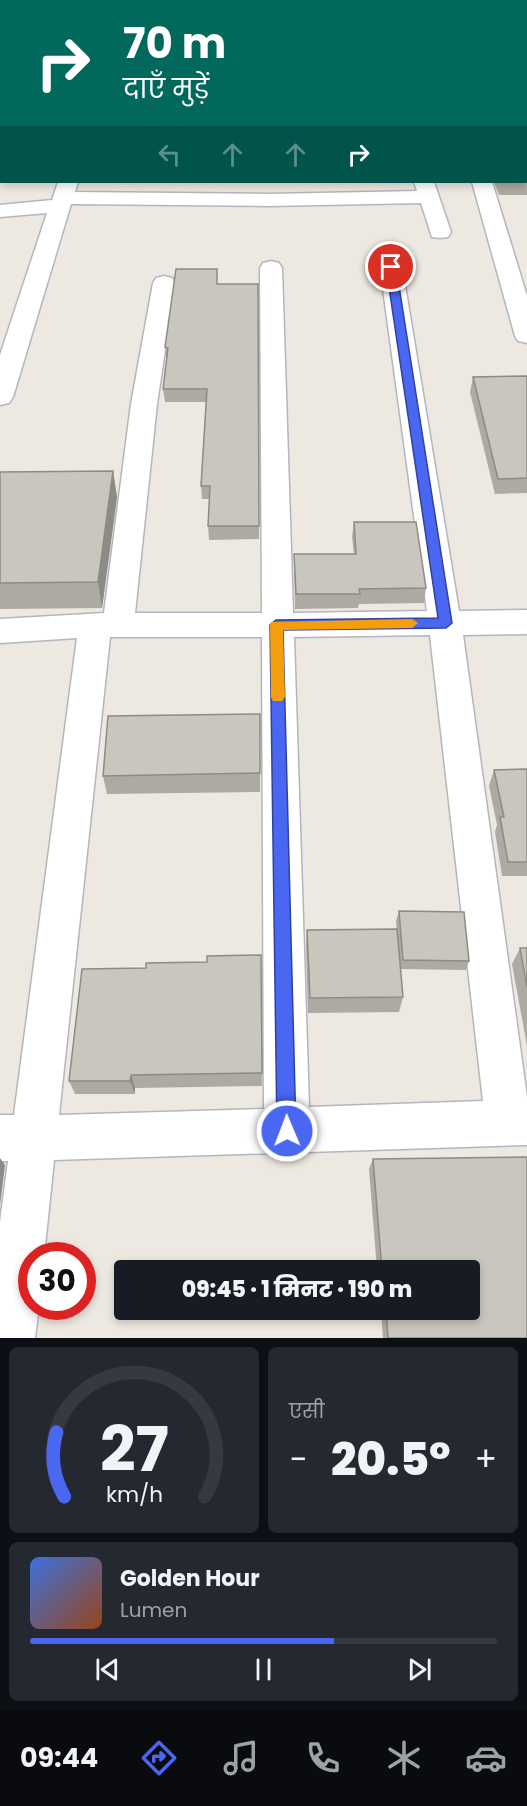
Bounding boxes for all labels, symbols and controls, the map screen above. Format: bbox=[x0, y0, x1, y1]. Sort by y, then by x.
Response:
text: 70 m bbox=[123, 14, 226, 73]
icon: right bbox=[24, 24, 102, 102]
text: दाएँ मुड़ें bbox=[123, 70, 209, 107]
icon: left bbox=[153, 138, 186, 171]
icon: ahead bbox=[216, 138, 249, 171]
icon: ahead bbox=[279, 138, 312, 171]
icon: right bbox=[342, 138, 375, 171]
pin bbox=[365, 241, 416, 292]
icon: arrive bbox=[374, 250, 407, 283]
position arrow bbox=[255, 1099, 319, 1163]
speed limit sign: 30 bbox=[18, 1242, 96, 1320]
text: 09:45 · 1 मिनट · 190 m bbox=[182, 1274, 412, 1305]
text: एसी bbox=[289, 1397, 324, 1425]
text: 27 bbox=[99, 1405, 169, 1493]
text: 20.5° bbox=[331, 1428, 451, 1491]
text: − bbox=[289, 1436, 307, 1483]
text: + bbox=[474, 1436, 497, 1483]
text: km/h bbox=[105, 1479, 163, 1510]
text: Golden Hour bbox=[120, 1563, 260, 1594]
text: Lumen bbox=[120, 1596, 187, 1624]
icon: previous bbox=[91, 1653, 124, 1686]
icon: pause bbox=[247, 1653, 280, 1686]
icon: next bbox=[403, 1653, 436, 1686]
icon: directions bbox=[138, 1737, 180, 1779]
icon: music bbox=[220, 1737, 262, 1779]
icon: phone bbox=[302, 1737, 344, 1779]
icon: climate bbox=[383, 1737, 425, 1779]
icon: car bbox=[465, 1737, 507, 1779]
text: 09:44 bbox=[20, 1739, 98, 1776]

